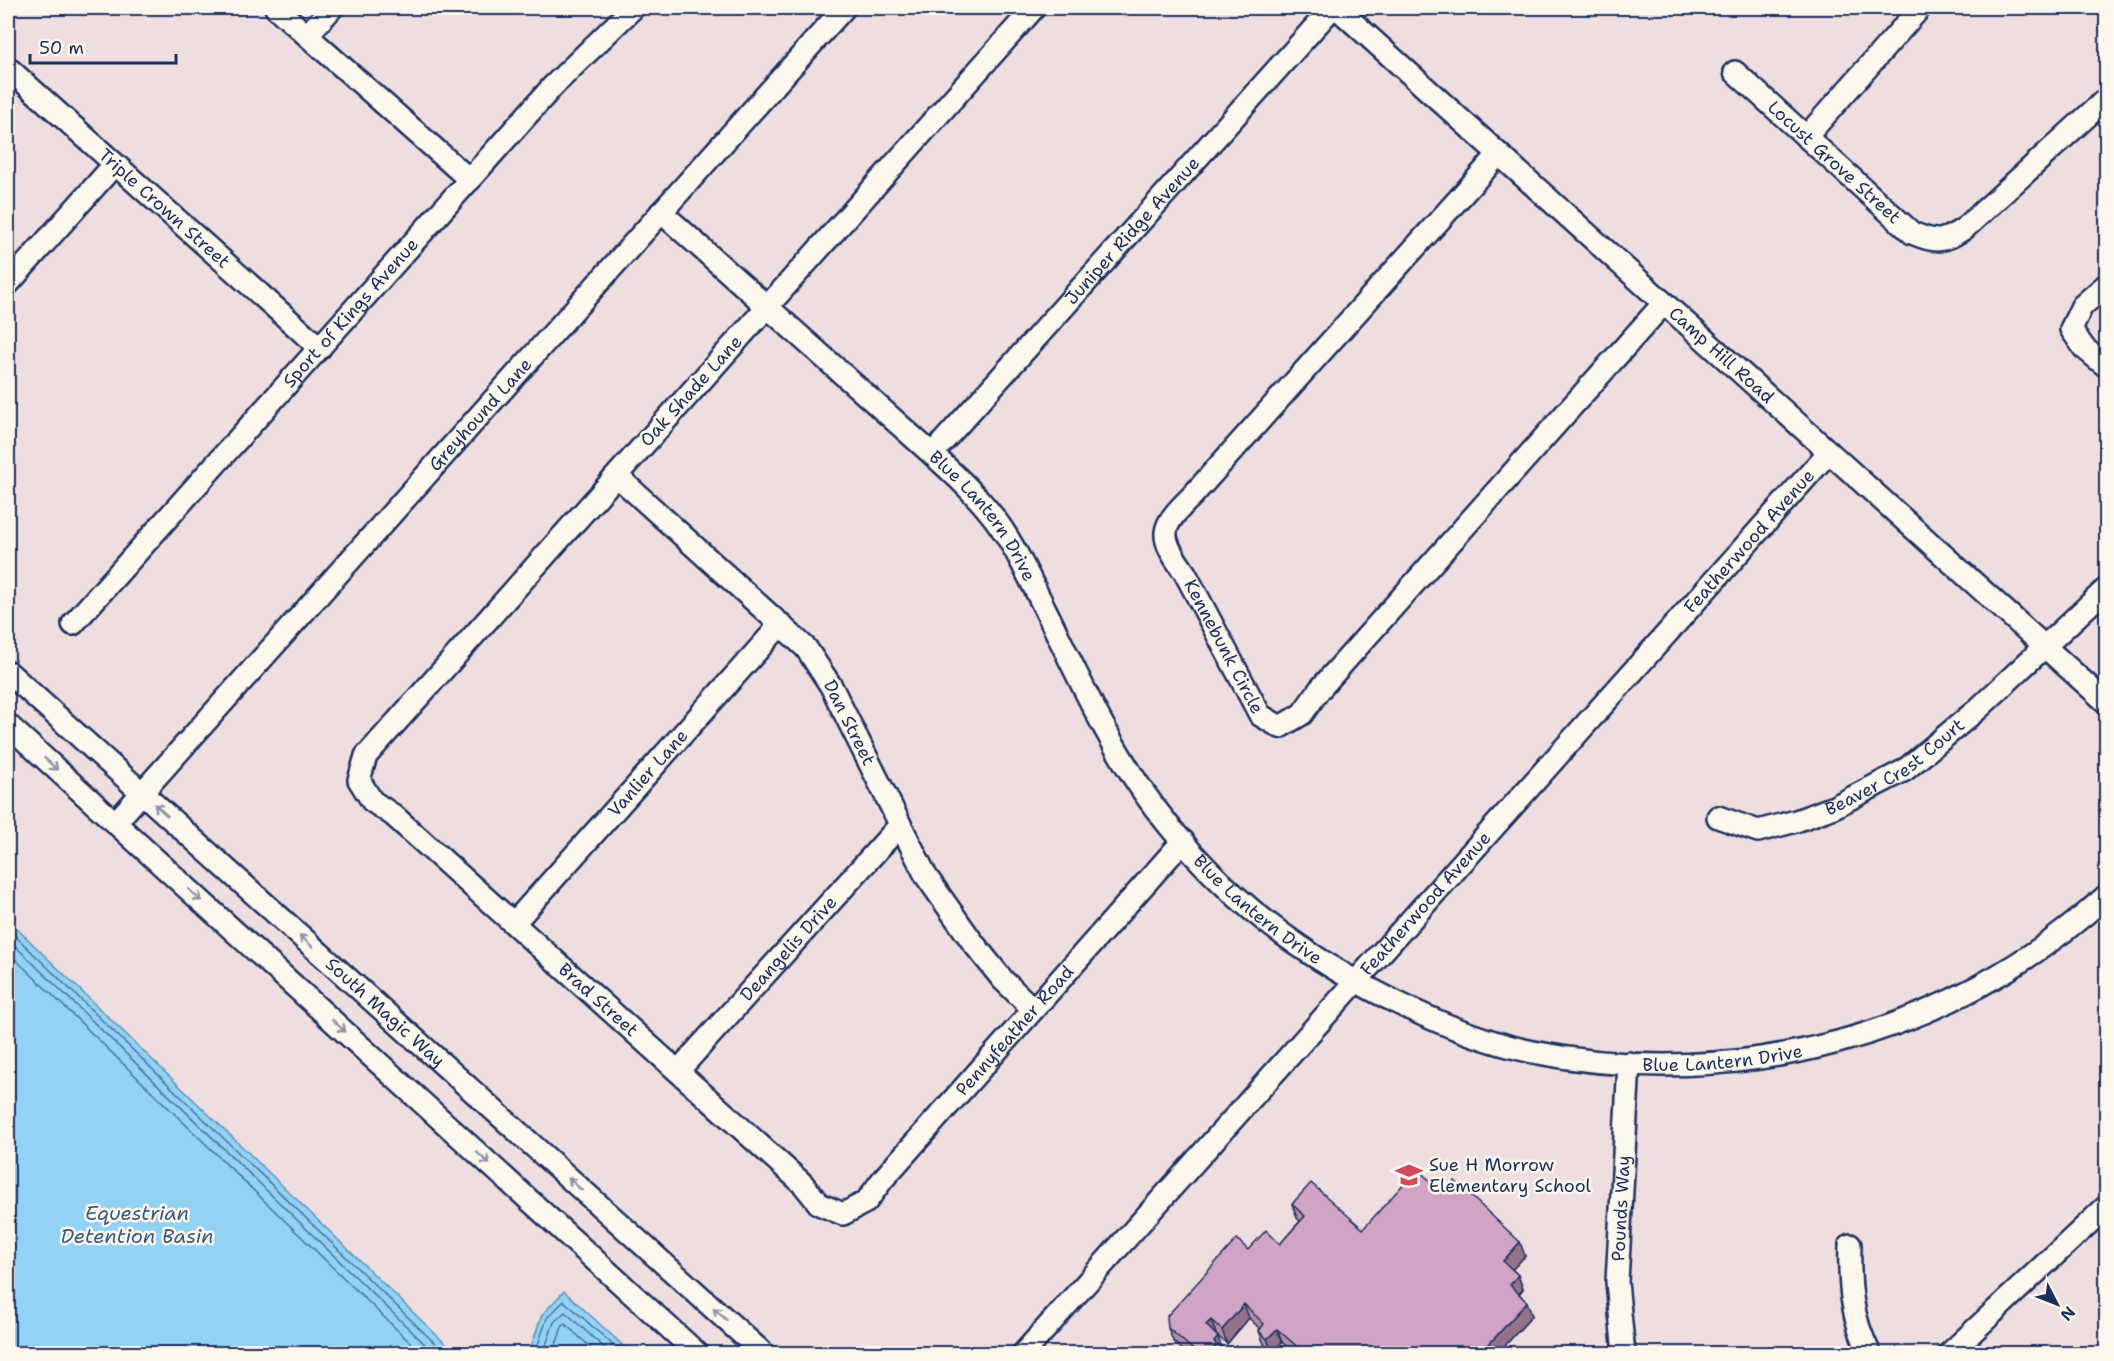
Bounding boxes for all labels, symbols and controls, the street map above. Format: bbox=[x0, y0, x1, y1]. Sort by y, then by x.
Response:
scale bar bbox=[30, 27, 176, 65]
text: 50 m bbox=[39, 36, 84, 60]
street label: Locust Grove Street bbox=[1762, 95, 1906, 229]
street label: Triple Crown Street bbox=[94, 143, 235, 274]
street label: Juniper Ridge Avenue bbox=[1060, 152, 1205, 310]
street label: Sport of Kings Avenue bbox=[278, 233, 424, 393]
street label: Camp Hill Road bbox=[1664, 301, 1779, 409]
street label: Oak Shade Lane bbox=[635, 330, 747, 452]
street label: Greyhound Lane bbox=[423, 353, 537, 476]
street label: Blue Lantern Drive bbox=[924, 445, 1041, 585]
street label: Featherwood Avenue bbox=[1679, 464, 1820, 618]
street label: Kennebunk Circle bbox=[1179, 575, 1269, 718]
street label: Dan Street bbox=[818, 676, 881, 770]
street label: Beaver Crest Court bbox=[1822, 713, 1970, 821]
street label: Vanlier Lane bbox=[602, 724, 693, 822]
one-way arrow bbox=[43, 757, 58, 771]
one-way arrow bbox=[154, 804, 169, 818]
street label: Featherwood Avenue bbox=[1355, 826, 1496, 981]
street label: Blue Lantern Drive bbox=[1188, 849, 1327, 970]
one-way arrow bbox=[187, 888, 202, 902]
street label: Deangelis Drive bbox=[735, 891, 842, 1006]
one-way arrow bbox=[298, 934, 313, 948]
street label: South Magic Way bbox=[320, 952, 450, 1072]
street label: Brad Street bbox=[553, 958, 643, 1042]
street label: Pennyfeather Road bbox=[950, 960, 1079, 1101]
one-way arrow bbox=[332, 1019, 347, 1033]
street label: Blue Lantern Drive bbox=[1642, 1039, 1805, 1077]
one-way arrow bbox=[476, 1151, 491, 1165]
place label: Sue H Morrow Elementary School bbox=[1429, 1153, 1592, 1198]
street label: Pounds Way bbox=[1606, 1155, 1636, 1262]
school or university icon: Sue H Morrow Elementary School bbox=[1394, 1160, 1424, 1190]
one-way arrow bbox=[568, 1177, 583, 1191]
water label: Equestrian Detention Basin bbox=[60, 1200, 214, 1249]
north arrow bbox=[2027, 1274, 2087, 1334]
text: N bbox=[2056, 1302, 2080, 1325]
one-way arrow bbox=[713, 1307, 728, 1321]

